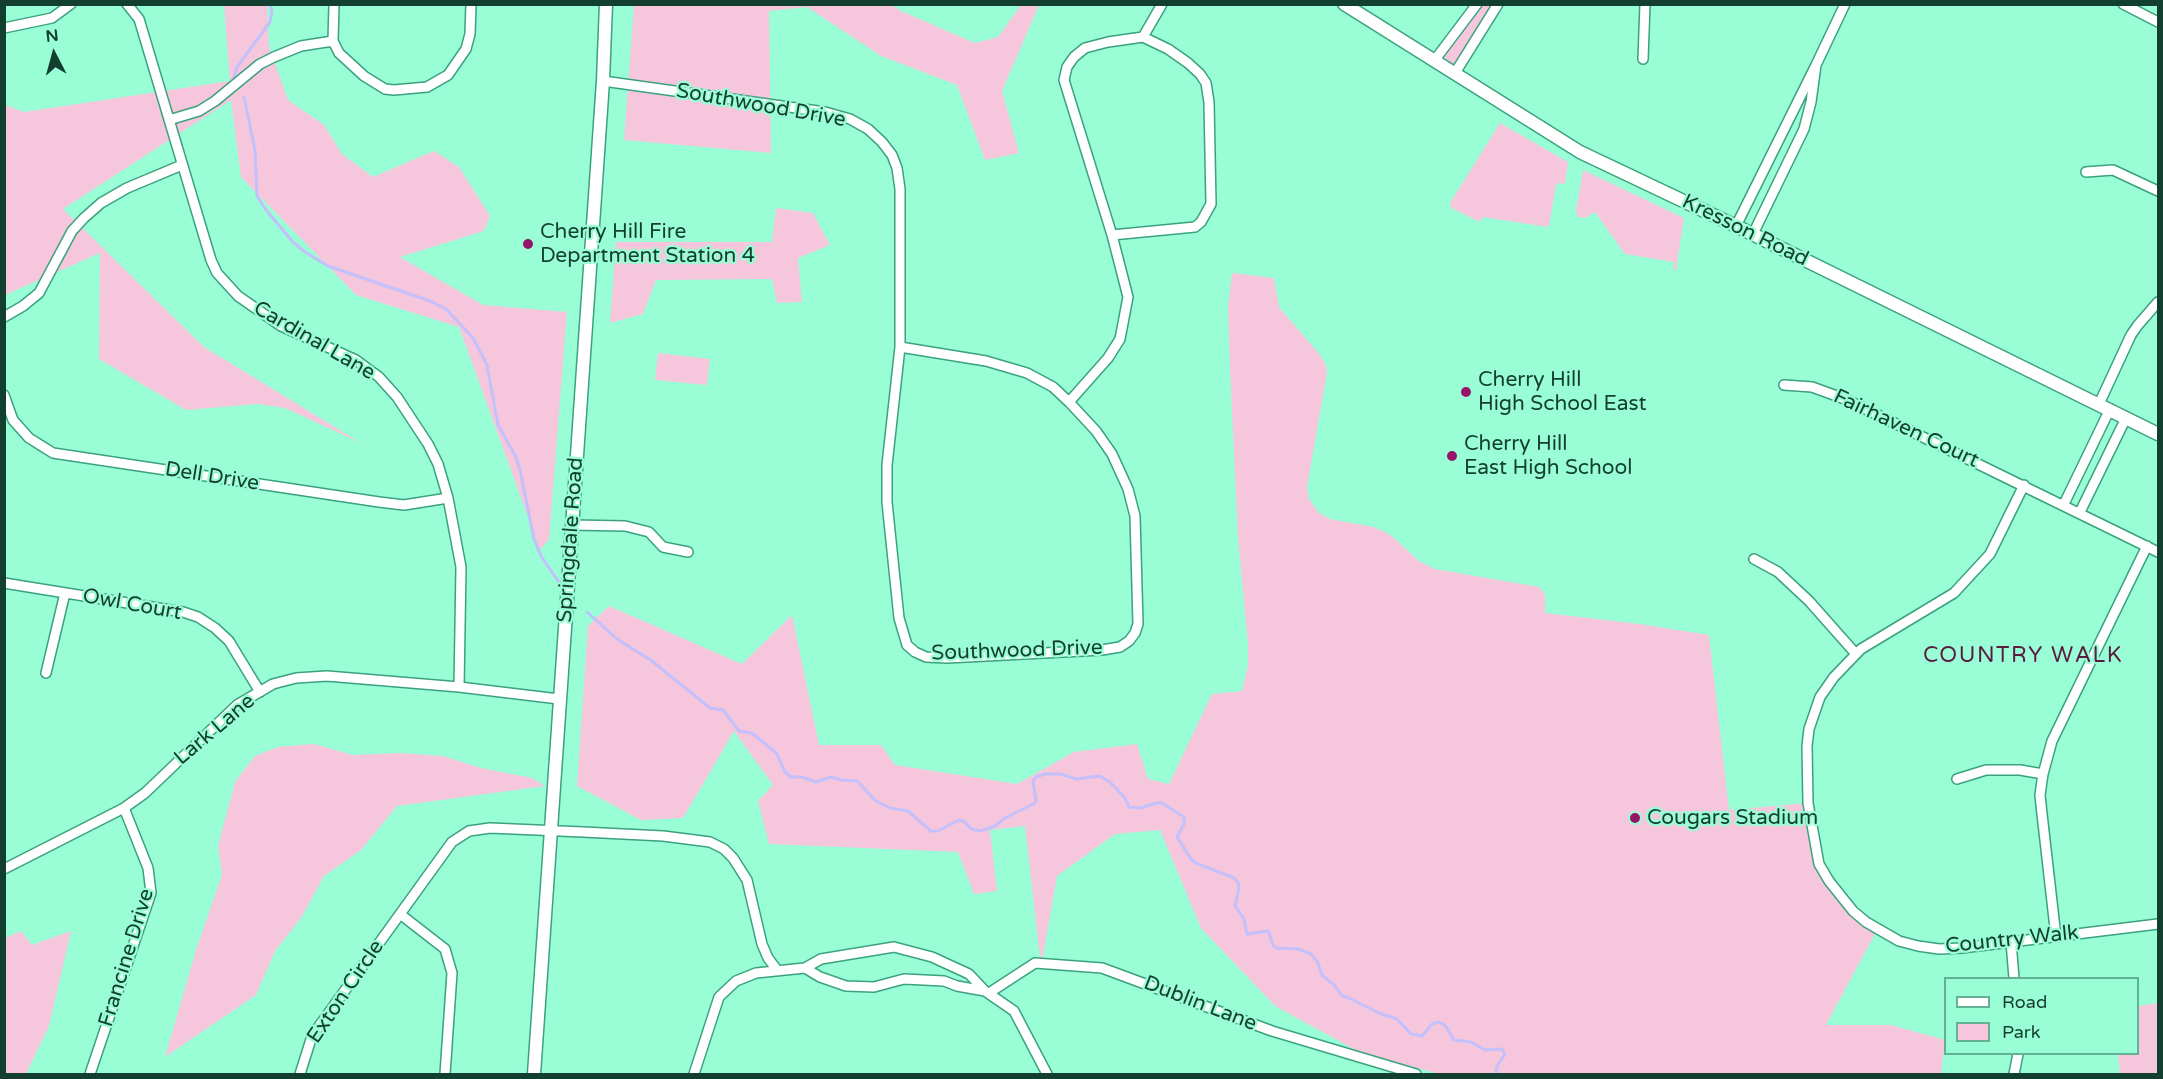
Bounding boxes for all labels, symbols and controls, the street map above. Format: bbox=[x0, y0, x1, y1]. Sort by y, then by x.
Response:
north arrow bbox=[24, 24, 84, 84]
text: N bbox=[45, 25, 60, 47]
street label: Southwood Drive bbox=[674, 79, 848, 133]
street label: Kresson Road bbox=[1678, 190, 1812, 272]
place label: Cherry Hill Fire Department Station 4 bbox=[540, 219, 755, 269]
marker: Cherry Hill Fire Department Station 4 bbox=[521, 237, 535, 251]
street label: Cardinal Lane bbox=[249, 296, 379, 386]
place label: Cherry Hill High School East bbox=[1478, 367, 1647, 417]
street label: Fairhaven Court bbox=[1829, 384, 1983, 474]
marker: Cherry Hill High School East bbox=[1459, 385, 1473, 399]
place label: Cherry Hill East High School bbox=[1464, 431, 1633, 481]
marker: Cherry Hill East High School bbox=[1445, 449, 1459, 463]
street label: Springdale Road bbox=[553, 456, 589, 624]
street label: Dell Drive bbox=[163, 457, 261, 497]
street label: Owl Court bbox=[80, 584, 184, 626]
street label: Southwood Drive bbox=[931, 635, 1103, 667]
district label: COUNTRY WALK bbox=[1923, 643, 2123, 669]
street label: Lark Lane bbox=[170, 689, 260, 771]
place label: Cougars Stadium bbox=[1647, 805, 1818, 831]
marker: Cougars Stadium bbox=[1628, 811, 1642, 825]
street label: Francine Drive bbox=[94, 886, 160, 1030]
street label: Country Walk bbox=[1944, 920, 2080, 960]
street label: Exton Circle bbox=[302, 935, 390, 1049]
street label: Dublin Lane bbox=[1140, 971, 1260, 1037]
legend bbox=[1944, 977, 2139, 1055]
text: Road bbox=[2002, 991, 2047, 1013]
text: Park bbox=[2002, 1021, 2040, 1043]

